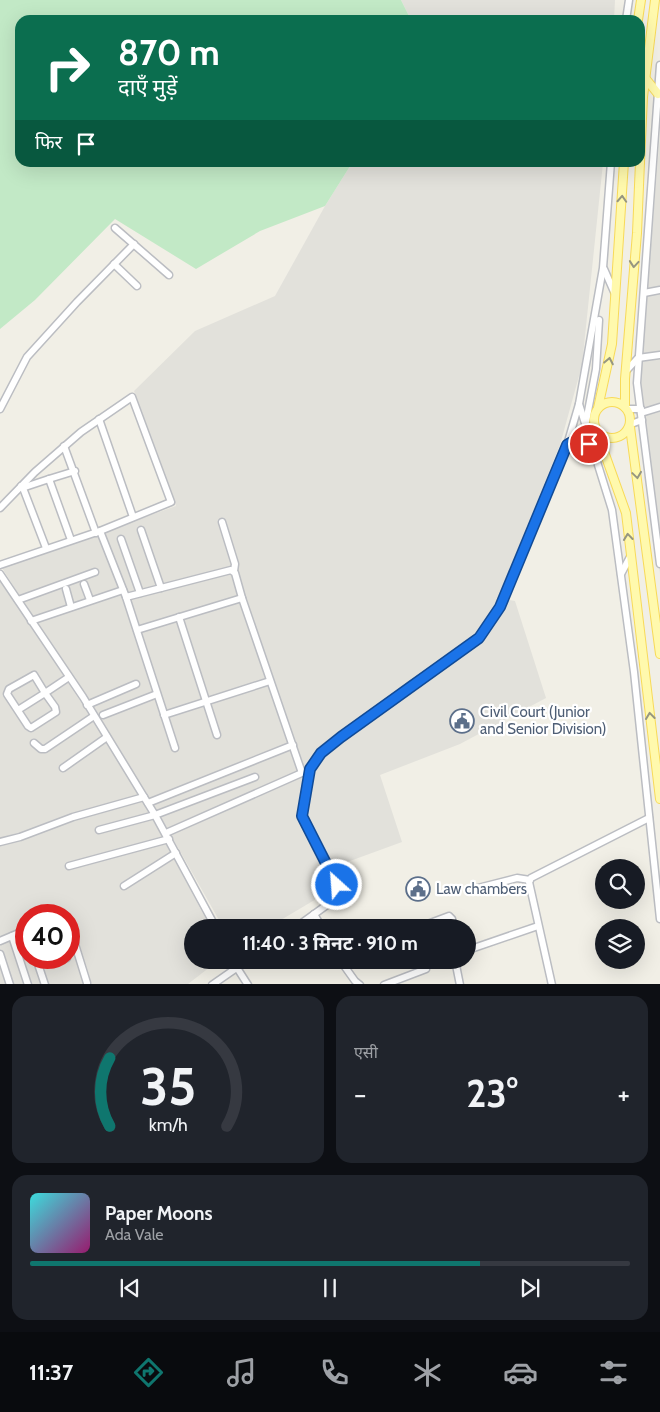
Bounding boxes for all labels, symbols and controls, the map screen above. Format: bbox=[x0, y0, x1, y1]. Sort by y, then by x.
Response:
text: 870 m bbox=[118, 31, 220, 74]
icon: right bbox=[35, 35, 100, 100]
text: दाएँ मुड़ें bbox=[118, 74, 177, 101]
icon: arrive bbox=[72, 130, 100, 158]
text: फिर bbox=[35, 131, 62, 154]
one-way arrow bbox=[617, 195, 627, 203]
one-way arrow bbox=[629, 260, 640, 268]
one-way arrow bbox=[603, 357, 614, 366]
pin bbox=[568, 423, 610, 465]
icon: arrive bbox=[575, 430, 603, 458]
one-way arrow bbox=[631, 471, 641, 480]
one-way arrow bbox=[623, 533, 634, 541]
place label: Civil Court (Junior and Senior Division) bbox=[480, 703, 607, 738]
public building icon: Civil Court (Junior and Senior Division) bbox=[449, 708, 475, 734]
one-way arrow bbox=[645, 711, 655, 720]
position arrow bbox=[310, 858, 362, 910]
map controls bbox=[595, 859, 645, 969]
button: search bbox=[595, 859, 645, 909]
public building icon: Law chambers bbox=[405, 876, 431, 902]
place label: Law chambers bbox=[436, 880, 527, 898]
speed limit sign: 40 bbox=[15, 904, 80, 969]
button: layers bbox=[595, 919, 645, 969]
text: 11:40 · 3 मिनट · 910 m bbox=[242, 932, 418, 955]
text: एसी bbox=[354, 1043, 378, 1062]
text: 35 bbox=[140, 1055, 196, 1118]
text: 23° bbox=[466, 1070, 518, 1117]
text: − bbox=[354, 1077, 366, 1111]
text: + bbox=[618, 1077, 630, 1111]
text: km/h bbox=[148, 1114, 188, 1135]
text: Paper Moons bbox=[105, 1202, 213, 1225]
text: Ada Vale bbox=[105, 1225, 164, 1244]
icon: previous bbox=[116, 1274, 144, 1302]
icon: pause bbox=[316, 1274, 344, 1302]
icon: next bbox=[516, 1274, 544, 1302]
icon: directions bbox=[131, 1355, 166, 1390]
icon: music bbox=[224, 1355, 259, 1390]
icon: phone bbox=[317, 1355, 352, 1390]
icon: climate bbox=[410, 1355, 445, 1390]
icon: car bbox=[503, 1355, 538, 1390]
icon: filters bbox=[596, 1355, 631, 1390]
text: 11:37 bbox=[29, 1359, 73, 1386]

